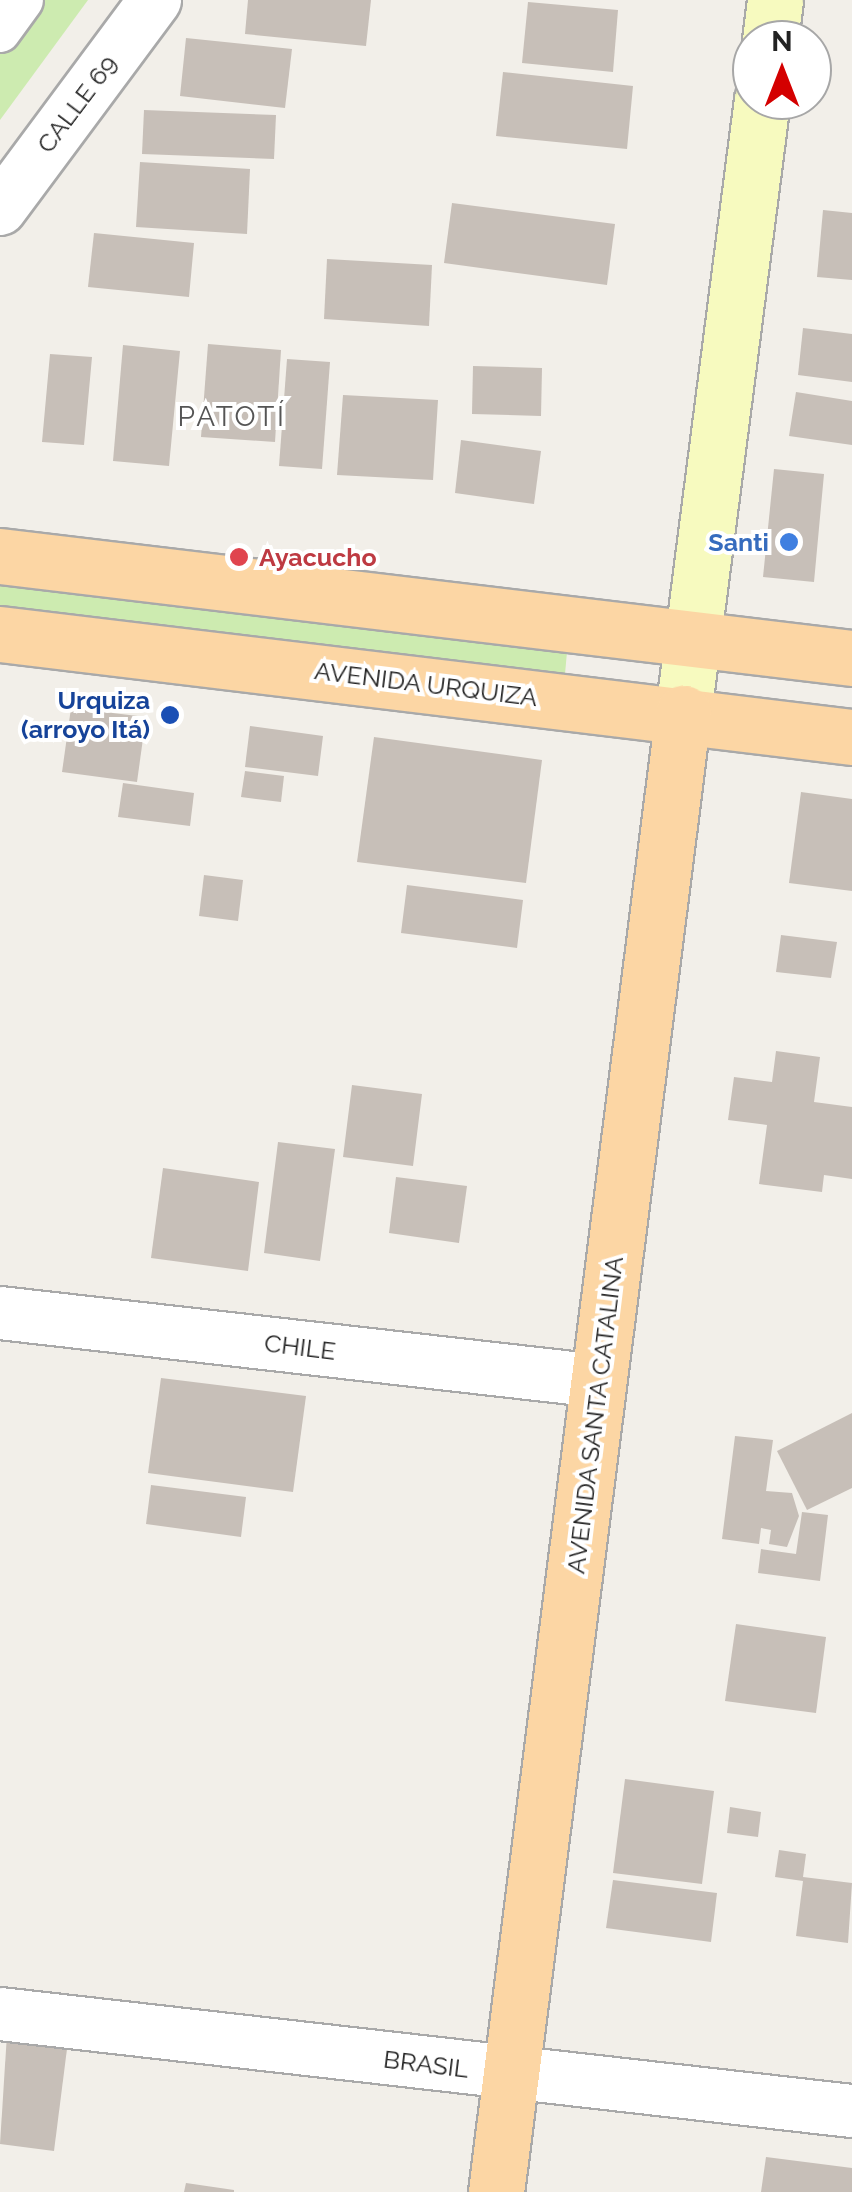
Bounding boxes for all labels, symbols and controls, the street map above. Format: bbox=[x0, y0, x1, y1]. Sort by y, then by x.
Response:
north arrow bbox=[732, 20, 832, 120]
text: N bbox=[771, 25, 793, 58]
street label: CALLE 69 bbox=[31, 49, 123, 159]
district label: PATOTÍ bbox=[178, 400, 286, 434]
place label: Santi bbox=[708, 527, 769, 557]
marker: Santi bbox=[778, 531, 800, 553]
place label: Ayacucho bbox=[259, 542, 377, 572]
marker: Ayacucho bbox=[228, 546, 250, 568]
street label: AVENIDA URQUIZA bbox=[312, 655, 540, 713]
place label: Urquiza (arroyo Itá) bbox=[21, 686, 150, 745]
marker: Urquiza (arroyo Itá) bbox=[159, 704, 181, 726]
street label: AVENIDA SANTA CATALINA bbox=[561, 1254, 629, 1576]
street label: CHILE bbox=[263, 1328, 337, 1366]
street label: BRASIL bbox=[382, 2044, 470, 2084]

